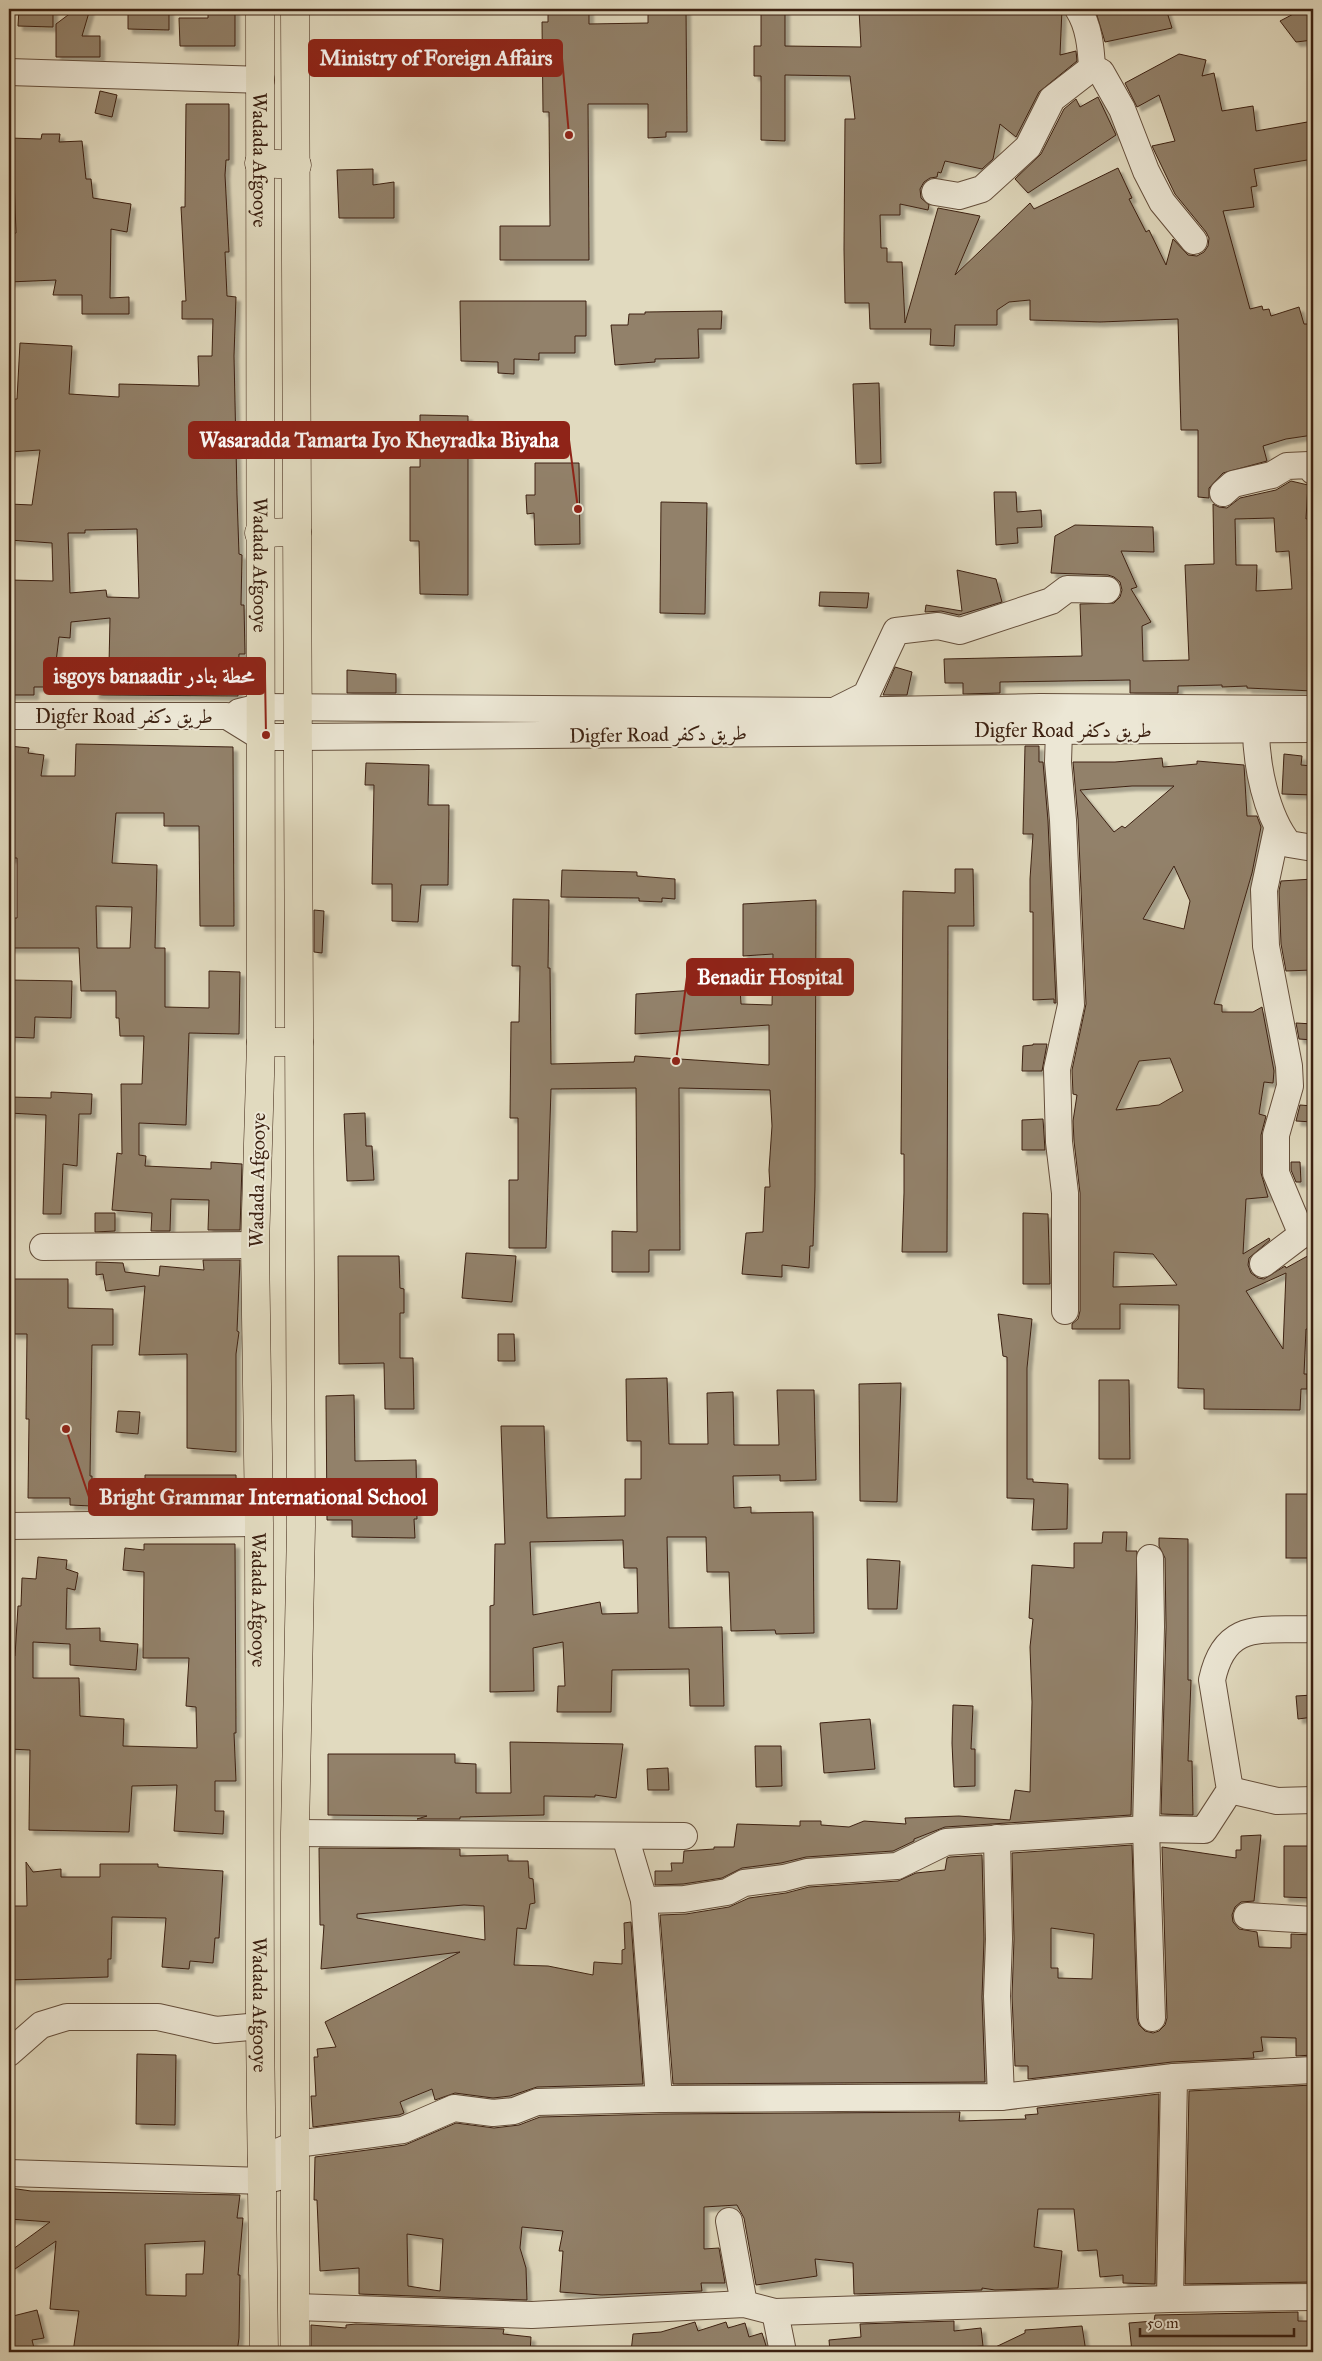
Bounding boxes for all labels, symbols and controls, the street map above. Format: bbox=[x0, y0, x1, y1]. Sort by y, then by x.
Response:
callout: Ministry of Foreign Affairs bbox=[309, 40, 562, 76]
text: Ministry of Foreign Affairs bbox=[320, 45, 553, 71]
street label: Wadada Afgooye bbox=[247, 92, 272, 228]
callout: Wasaradda Tamarta Iyo Kheyradka Biyaha bbox=[189, 422, 569, 458]
text: Wasaradda Tamarta Iyo Kheyradka Biyaha bbox=[199, 427, 560, 453]
street label: Wadada Afgooye bbox=[248, 497, 273, 633]
callout: isgoys banaadir محطة بنادر bbox=[44, 658, 265, 694]
text: isgoys banaadir محطة بنادر bbox=[54, 663, 256, 689]
street label: Digfer Road طريق دكفر bbox=[35, 704, 213, 729]
street label: Digfer Road طريق دكفر bbox=[974, 718, 1152, 743]
street label: Digfer Road طريق دكفر bbox=[569, 720, 747, 749]
callout: Benadir Hospital bbox=[687, 959, 853, 995]
text: Benadir Hospital bbox=[697, 964, 844, 990]
street label: Wadada Afgooye bbox=[244, 1112, 271, 1248]
callout: Bright Grammar International School bbox=[89, 1479, 437, 1515]
text: Bright Grammar International School bbox=[99, 1484, 428, 1510]
street label: Wadada Afgooye bbox=[246, 1532, 271, 1667]
street label: Wadada Afgooye bbox=[247, 1937, 273, 2073]
scale bar bbox=[1140, 2306, 1293, 2338]
text: 50 m bbox=[1147, 2314, 1179, 2332]

